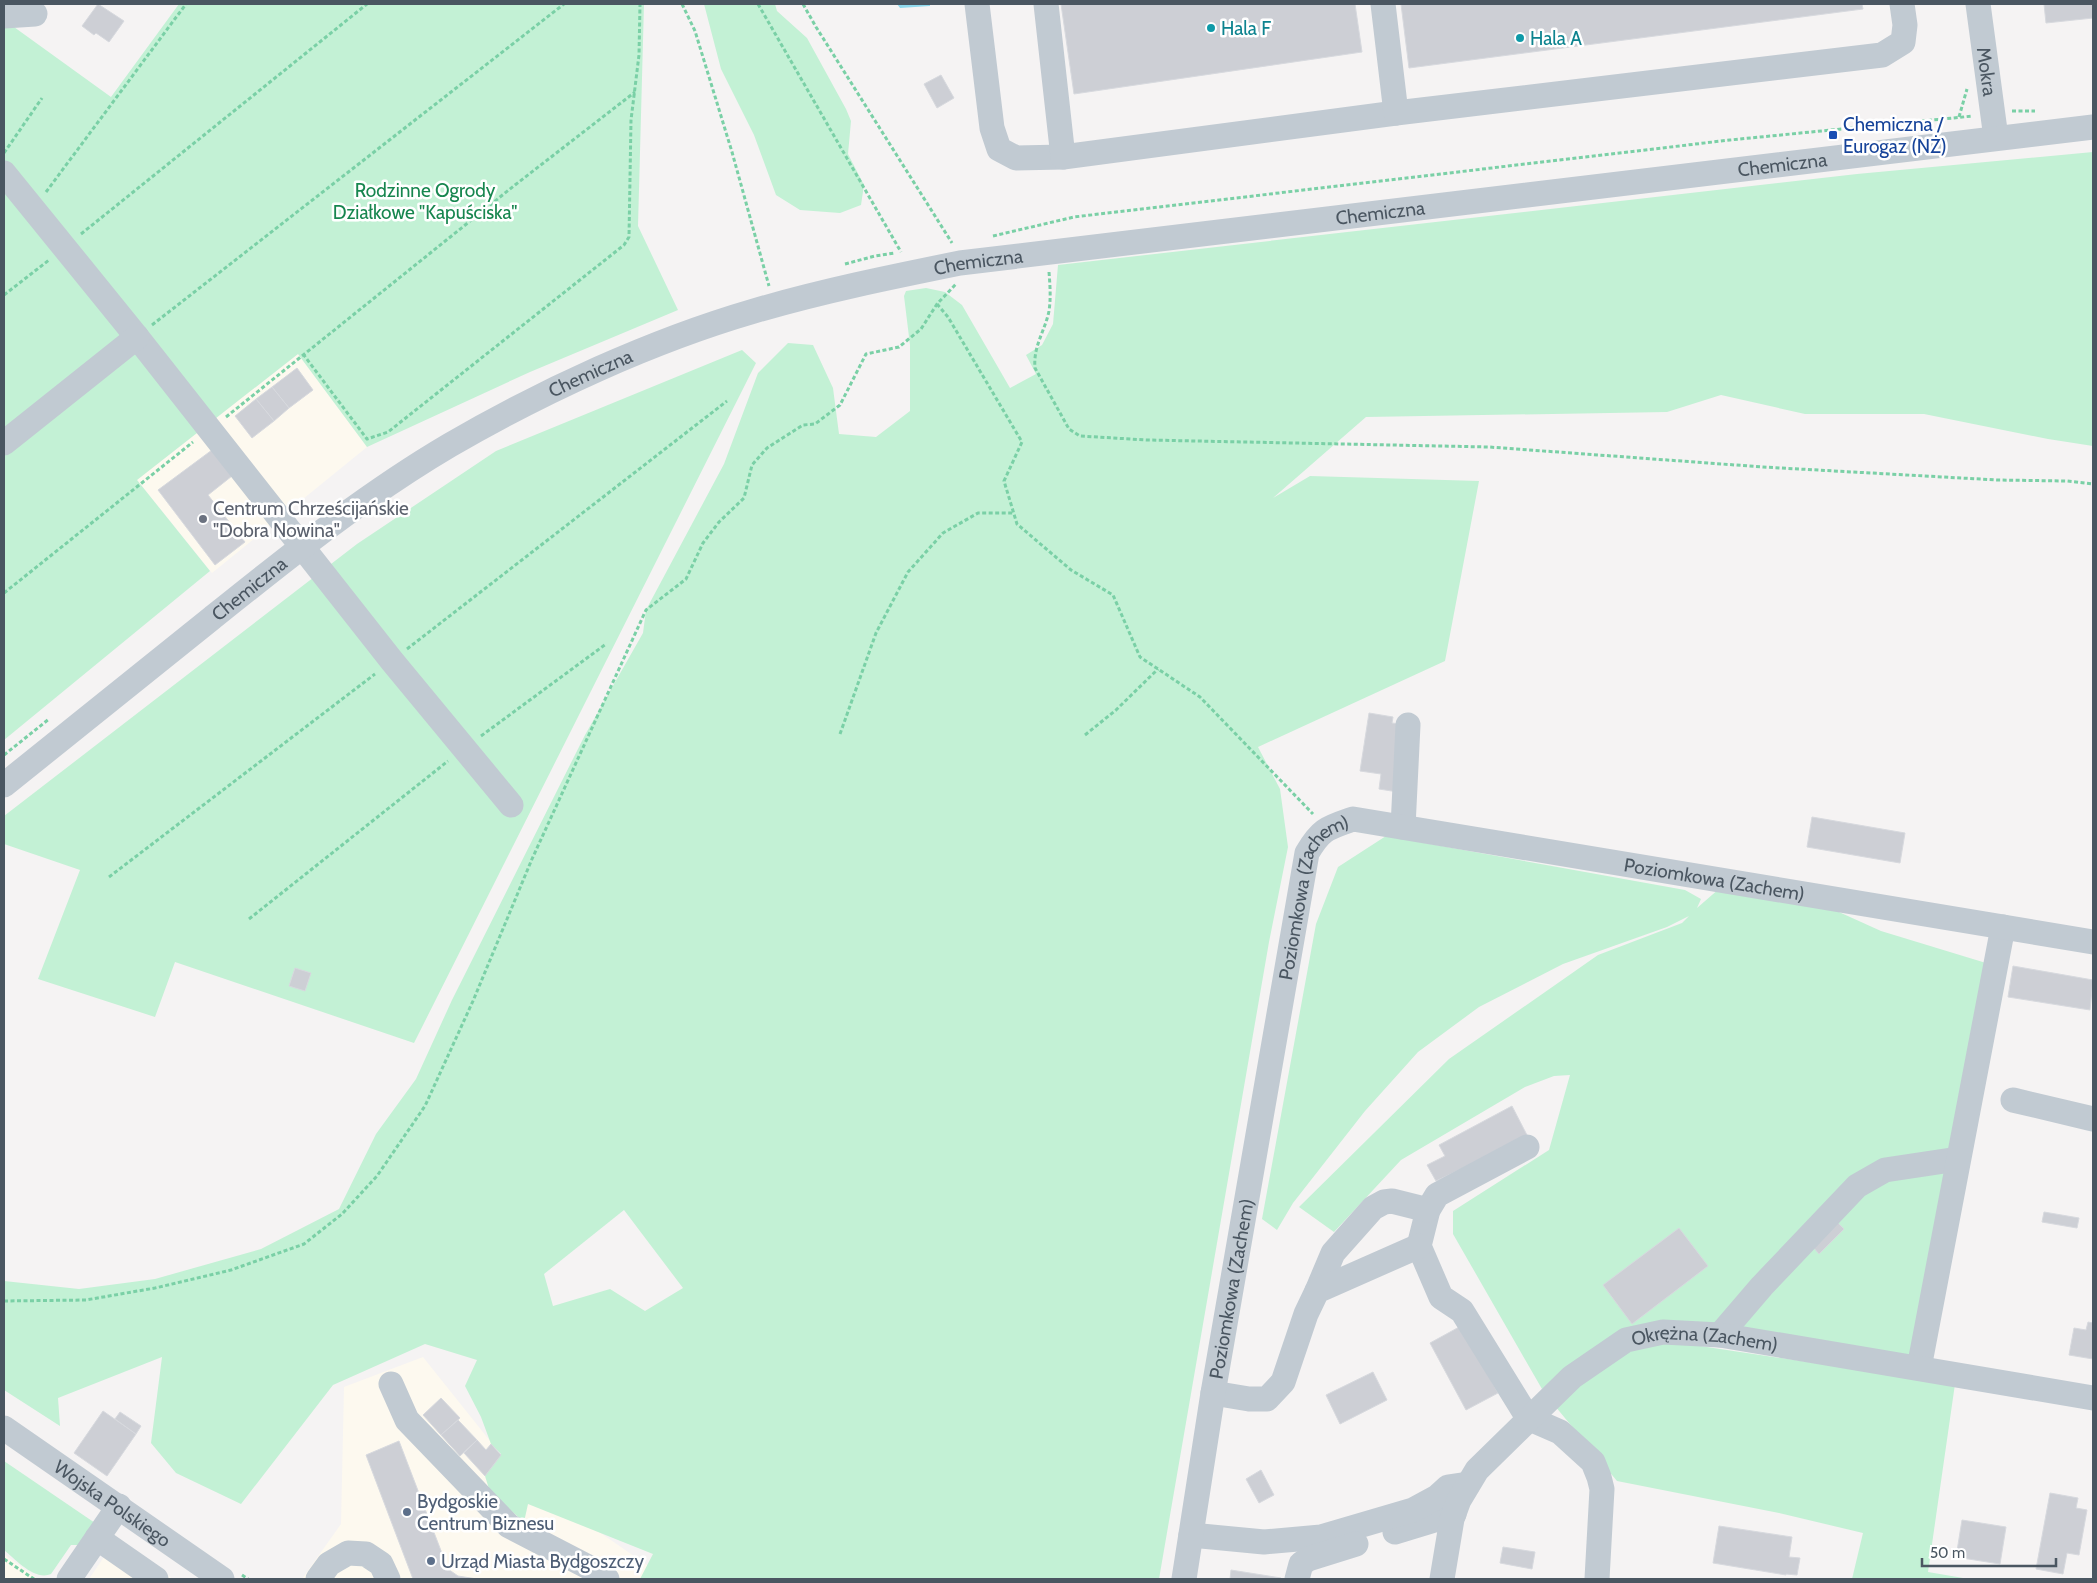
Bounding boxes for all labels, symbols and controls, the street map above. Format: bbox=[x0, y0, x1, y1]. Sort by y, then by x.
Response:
place label: Hala F bbox=[1221, 17, 1271, 40]
marker: Hala F bbox=[1205, 22, 1217, 34]
place label: Hala A bbox=[1530, 27, 1582, 50]
marker: Hala A bbox=[1514, 32, 1526, 44]
street label: Mokra bbox=[1972, 45, 2002, 97]
place label: Chemiczna / Eurogaz (NŻ) bbox=[1843, 113, 1947, 158]
marker: Chemiczna / Eurogaz (NŻ) bbox=[1827, 129, 1839, 141]
street label: Chemiczna bbox=[1736, 148, 1828, 181]
park label: Rodzinne Ogrody Działkowe "Kapuściska" bbox=[333, 179, 517, 224]
street label: Chemiczna bbox=[1334, 196, 1426, 229]
street label: Chemiczna bbox=[932, 244, 1024, 280]
street label: Chemiczna bbox=[544, 344, 636, 402]
place label: Centrum Chrześcijańskie "Dobra Nowina" bbox=[213, 497, 409, 542]
marker: Centrum Chrześcijańskie "Dobra Nowina" bbox=[197, 513, 209, 525]
street label: Chemiczna bbox=[207, 552, 291, 626]
street label: Poziomkowa (Zachem) bbox=[1274, 810, 1352, 982]
street label: Poziomkowa (Zachem) bbox=[1622, 853, 1806, 905]
street label: Poziomkowa (Zachem) bbox=[1204, 1197, 1258, 1381]
street label: Okrężna (Zachem) bbox=[1629, 1320, 1780, 1356]
street label: Wojska Polskiego bbox=[50, 1455, 175, 1552]
place label: Bydgoskie Centrum Biznesu bbox=[417, 1490, 554, 1535]
marker: Bydgoskie Centrum Biznesu bbox=[401, 1506, 413, 1518]
scale bar bbox=[1922, 1536, 2056, 1568]
text: 50 m bbox=[1930, 1544, 1965, 1562]
place label: Urząd Miasta Bydgoszczy bbox=[441, 1550, 644, 1573]
marker: Urząd Miasta Bydgoszczy bbox=[425, 1555, 437, 1567]

